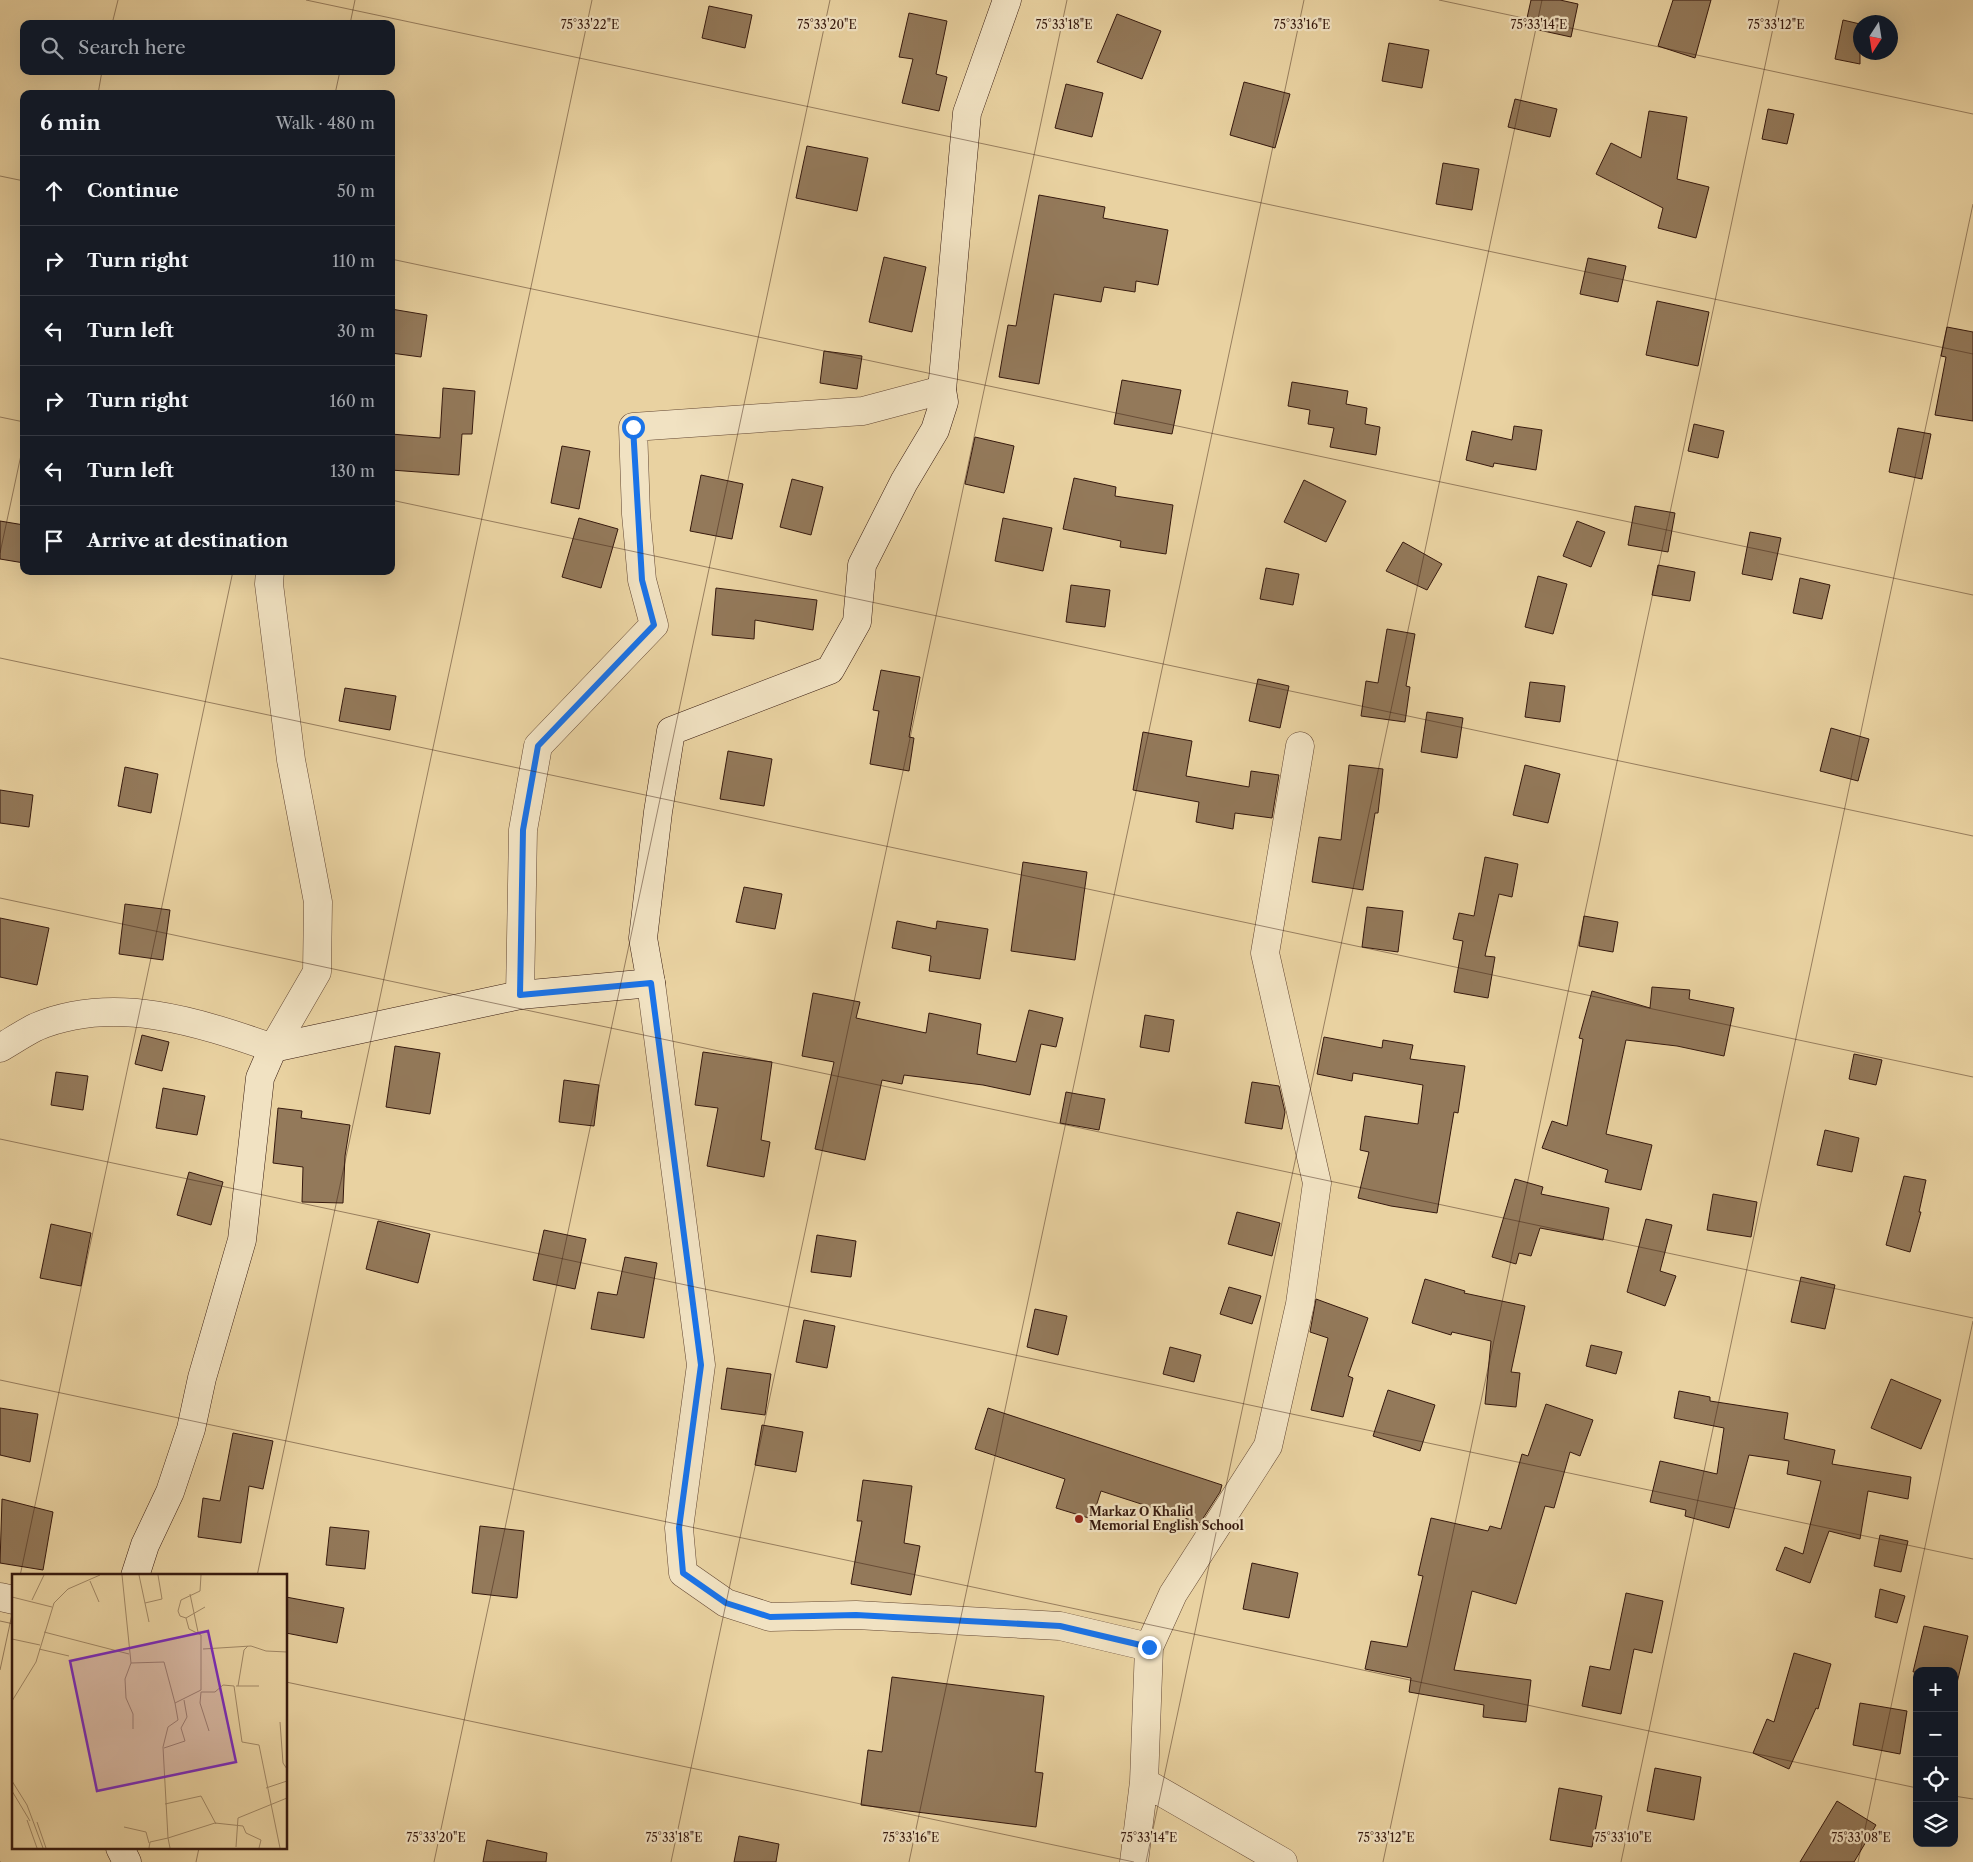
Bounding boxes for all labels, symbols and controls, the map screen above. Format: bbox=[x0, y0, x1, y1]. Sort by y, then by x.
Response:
north arrow bbox=[1853, 15, 1898, 60]
text: 75°33'22"E bbox=[561, 17, 619, 32]
text: 75°33'20"E bbox=[797, 17, 857, 32]
text: 75°33'18"E bbox=[1035, 17, 1093, 32]
text: 75°33'16"E bbox=[1274, 17, 1330, 32]
text: 75°33'14"E bbox=[1511, 17, 1567, 32]
text: 75°33'12"E bbox=[1748, 17, 1804, 32]
search box bbox=[20, 20, 395, 75]
icon: search bbox=[38, 34, 66, 62]
text: Search here bbox=[78, 36, 186, 59]
text: 6 min bbox=[40, 110, 101, 135]
text: Walk · 480 m bbox=[276, 113, 375, 133]
icon: ahead bbox=[40, 177, 68, 205]
text: Continue bbox=[87, 179, 179, 202]
text: 50 m bbox=[337, 181, 375, 201]
icon: right bbox=[40, 247, 68, 275]
text: Turn right bbox=[87, 249, 188, 272]
text: 110 m bbox=[332, 251, 375, 271]
icon: left bbox=[40, 317, 68, 345]
text: Turn left bbox=[87, 319, 174, 342]
text: 30 m bbox=[337, 321, 375, 341]
icon: right bbox=[40, 387, 68, 415]
text: Turn right bbox=[87, 389, 188, 412]
text: 160 m bbox=[330, 391, 375, 411]
route start bbox=[622, 416, 645, 439]
icon: left bbox=[40, 457, 68, 485]
text: Turn left bbox=[87, 459, 174, 482]
text: 130 m bbox=[330, 461, 375, 481]
icon: arrive bbox=[40, 527, 68, 555]
text: Arrive at destination bbox=[87, 529, 288, 552]
place label: Markaz O Khalid Memorial English School bbox=[1089, 1504, 1244, 1533]
marker: Markaz O Khalid Memorial English School bbox=[1073, 1513, 1085, 1525]
inset map bbox=[12, 1574, 288, 1850]
route end bbox=[1138, 1636, 1161, 1659]
map controls bbox=[1913, 1667, 1958, 1847]
button: + bbox=[1913, 1667, 1958, 1712]
button: − bbox=[1913, 1712, 1958, 1757]
button: locate bbox=[1913, 1757, 1958, 1802]
button: layers bbox=[1913, 1802, 1958, 1847]
text: 75°33'20"E bbox=[406, 1830, 466, 1845]
text: 75°33'18"E bbox=[645, 1830, 703, 1845]
text: 75°33'16"E bbox=[883, 1830, 939, 1845]
text: 75°33'14"E bbox=[1121, 1830, 1177, 1845]
text: 75°33'12"E bbox=[1358, 1830, 1414, 1845]
text: 75°33'10"E bbox=[1594, 1830, 1652, 1845]
text: 75°33'08"E bbox=[1831, 1830, 1891, 1845]

